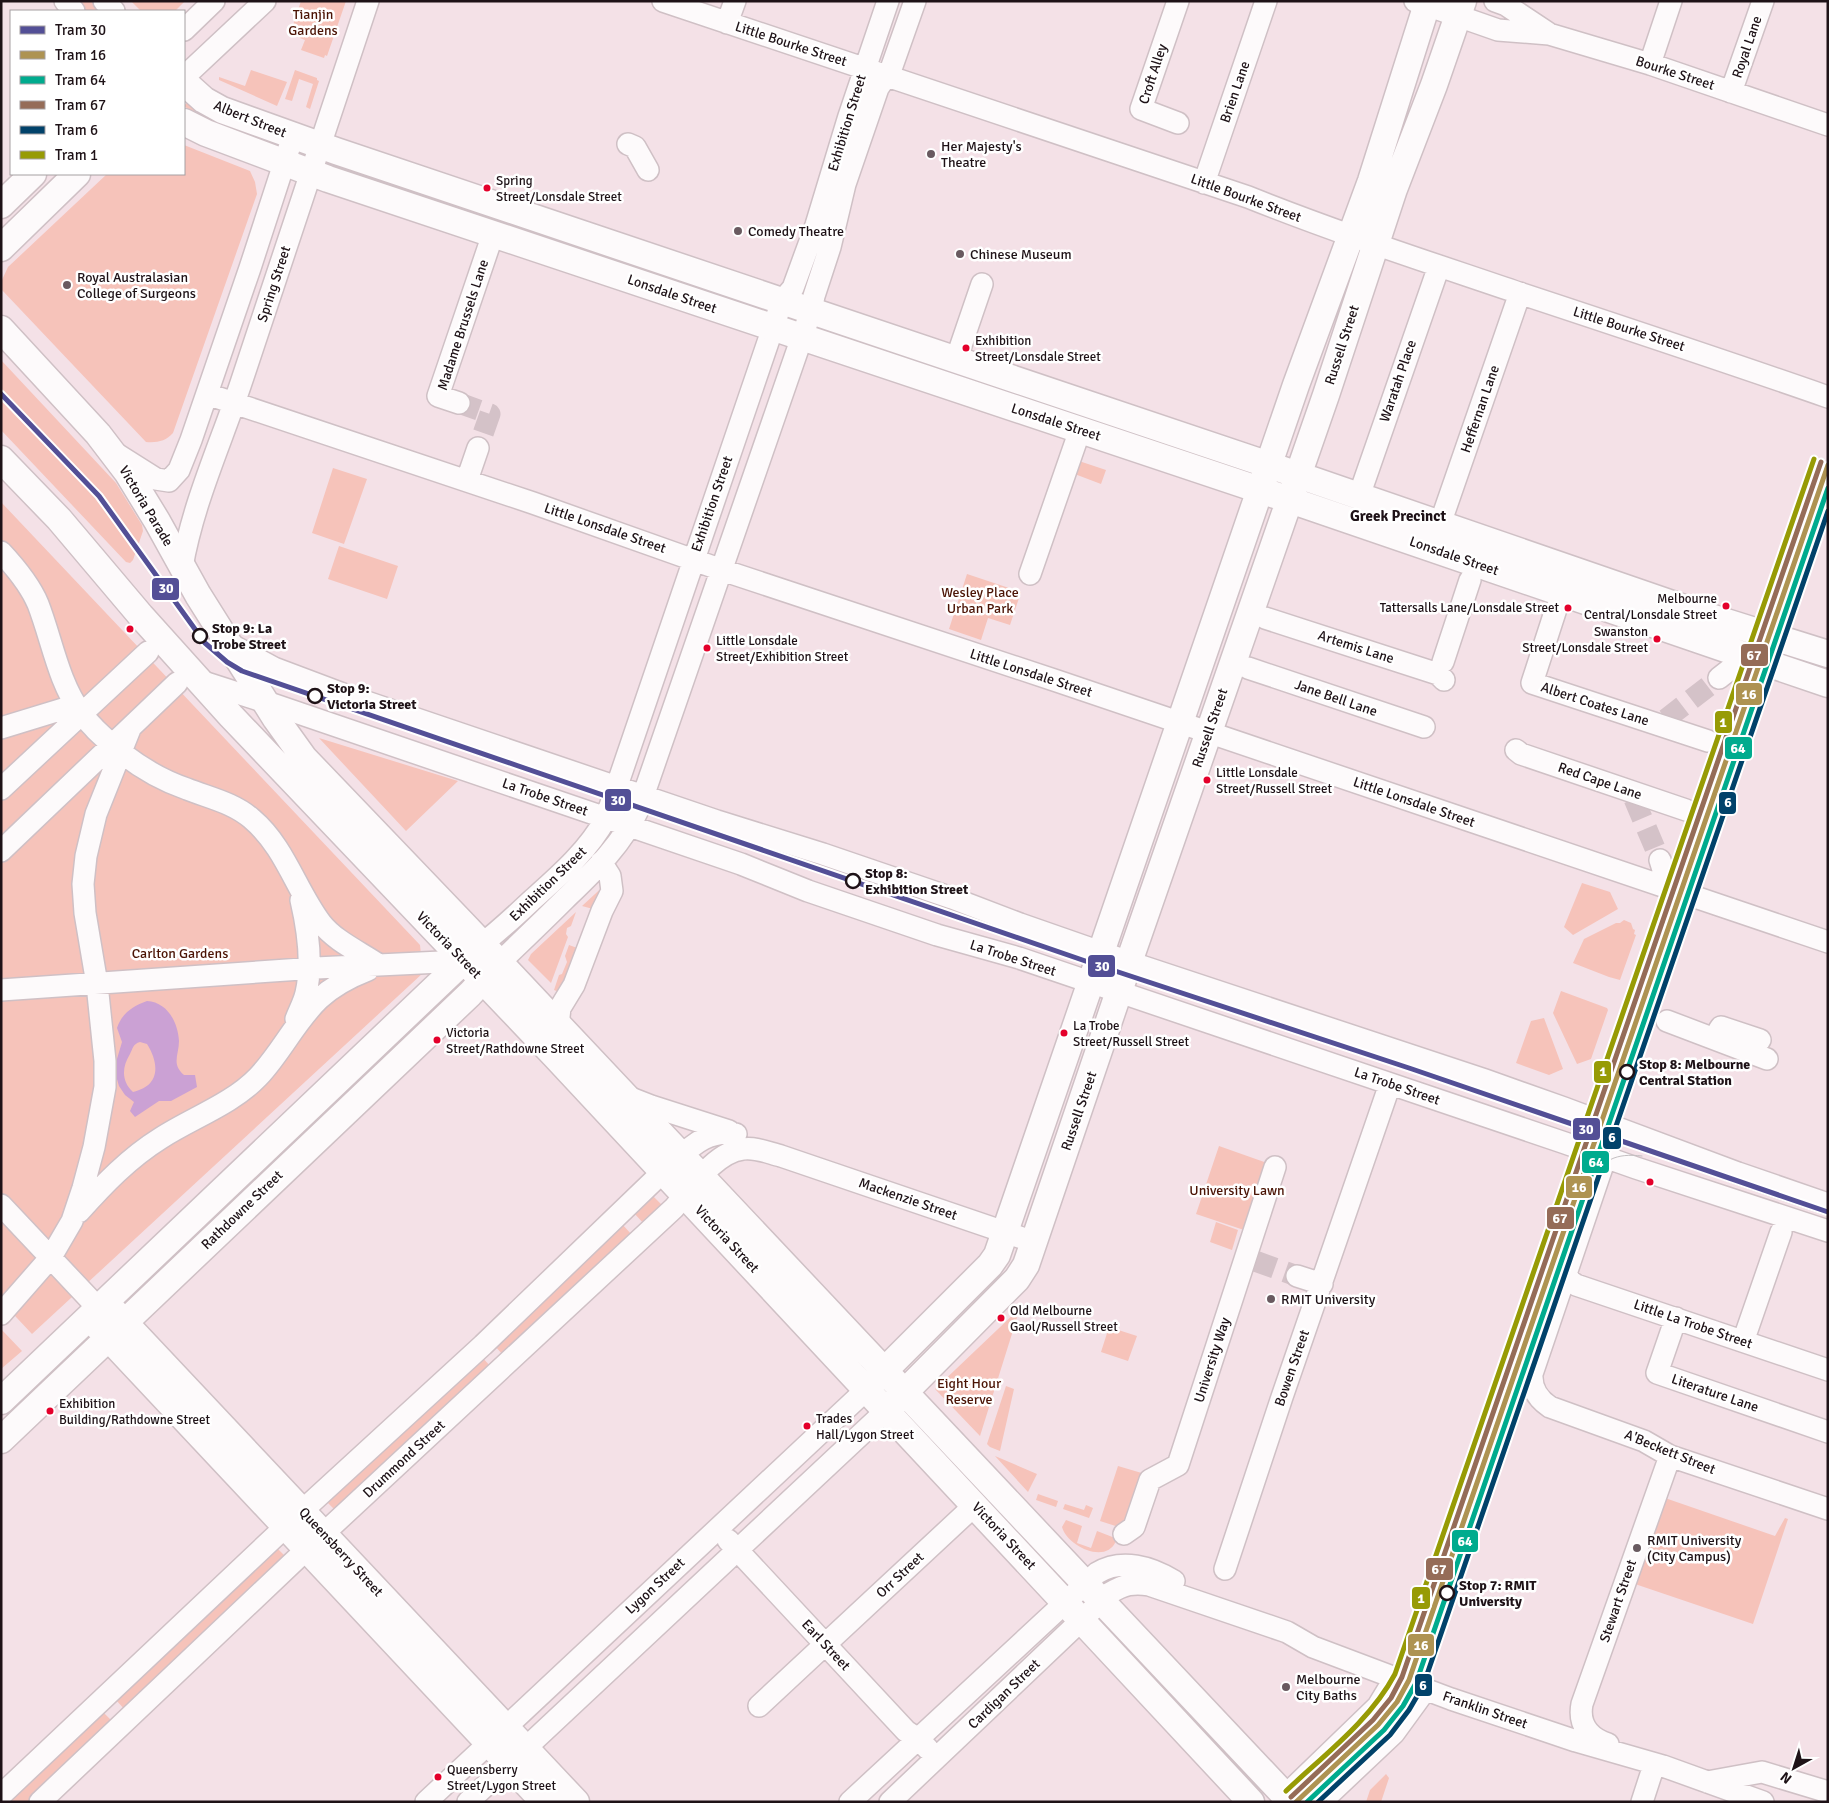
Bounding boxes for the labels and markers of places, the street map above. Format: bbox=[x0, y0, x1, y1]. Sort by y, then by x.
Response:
place label: Her Majesty's Theatre bbox=[941, 138, 1022, 171]
marker: Her Majesty's Theatre bbox=[925, 148, 937, 160]
place label: Spring Street/Lonsdale Street bbox=[496, 173, 622, 205]
marker: Spring Street/Lonsdale Street bbox=[482, 183, 492, 193]
place label: Comedy Theatre bbox=[748, 223, 844, 240]
marker: Comedy Theatre bbox=[732, 225, 744, 237]
place label: Chinese Museum bbox=[970, 246, 1072, 263]
marker: Chinese Museum bbox=[954, 248, 966, 260]
place label: Royal Australasian College of Surgeons bbox=[77, 269, 196, 302]
marker: Royal Australasian College of Surgeons bbox=[61, 279, 73, 291]
place label: Exhibition Street/Lonsdale Street bbox=[975, 333, 1101, 365]
marker: Exhibition Street/Lonsdale Street bbox=[961, 343, 971, 353]
place label: Melbourne Central/Lonsdale Street bbox=[1584, 591, 1717, 623]
place label: Tattersalls Lane/Lonsdale Street bbox=[1380, 600, 1559, 616]
marker: Melbourne Central/Lonsdale Street bbox=[1721, 601, 1731, 611]
marker: Tattersalls Lane/Lonsdale Street bbox=[1563, 603, 1573, 613]
place label: Stop 9: La Trobe Street bbox=[212, 620, 287, 653]
unlabelled marker bbox=[125, 624, 135, 634]
place label: Swanston Street/Lonsdale Street bbox=[1522, 624, 1648, 656]
marker: Stop 9: La Trobe Street bbox=[192, 628, 208, 644]
place label: Little Lonsdale Street/Exhibition Street bbox=[716, 633, 849, 665]
marker: Swanston Street/Lonsdale Street bbox=[1652, 634, 1662, 644]
marker: Little Lonsdale Street/Exhibition Street bbox=[702, 643, 712, 653]
place label: Stop 9: Victoria Street bbox=[327, 680, 417, 713]
marker: Stop 9: Victoria Street bbox=[307, 688, 323, 704]
place label: Little Lonsdale Street/Russell Street bbox=[1216, 765, 1333, 797]
marker: Little Lonsdale Street/Russell Street bbox=[1202, 775, 1212, 785]
place label: Stop 8: Exhibition Street bbox=[865, 865, 969, 898]
marker: Stop 8: Exhibition Street bbox=[845, 873, 861, 889]
place label: La Trobe Street/Russell Street bbox=[1073, 1018, 1190, 1050]
place label: Victoria Street/Rathdowne Street bbox=[446, 1025, 585, 1057]
marker: La Trobe Street/Russell Street bbox=[1059, 1028, 1069, 1038]
marker: Victoria Street/Rathdowne Street bbox=[432, 1035, 442, 1045]
place label: Stop 8: Melbourne Central Station bbox=[1639, 1056, 1750, 1089]
marker: Stop 8: Melbourne Central Station bbox=[1619, 1064, 1635, 1080]
unlabelled marker bbox=[1645, 1177, 1655, 1187]
place label: RMIT University bbox=[1281, 1291, 1376, 1308]
marker: RMIT University bbox=[1265, 1293, 1277, 1305]
place label: Old Melbourne Gaol/Russell Street bbox=[1010, 1303, 1118, 1335]
marker: Old Melbourne Gaol/Russell Street bbox=[996, 1313, 1006, 1323]
place label: Exhibition Building/Rathdowne Street bbox=[59, 1396, 210, 1428]
marker: Exhibition Building/Rathdowne Street bbox=[45, 1406, 55, 1416]
place label: Trades Hall/Lygon Street bbox=[816, 1411, 914, 1443]
marker: Trades Hall/Lygon Street bbox=[802, 1421, 812, 1431]
place label: RMIT University (City Campus) bbox=[1647, 1532, 1742, 1565]
marker: RMIT University (City Campus) bbox=[1631, 1542, 1643, 1554]
place label: Stop 7: RMIT University bbox=[1459, 1577, 1537, 1610]
marker: Stop 7: RMIT University bbox=[1439, 1585, 1455, 1601]
place label: Melbourne City Baths bbox=[1296, 1671, 1361, 1704]
marker: Melbourne City Baths bbox=[1280, 1681, 1292, 1693]
place label: Queensberry Street/Lygon Street bbox=[447, 1762, 556, 1794]
marker: Queensberry Street/Lygon Street bbox=[433, 1772, 443, 1782]

